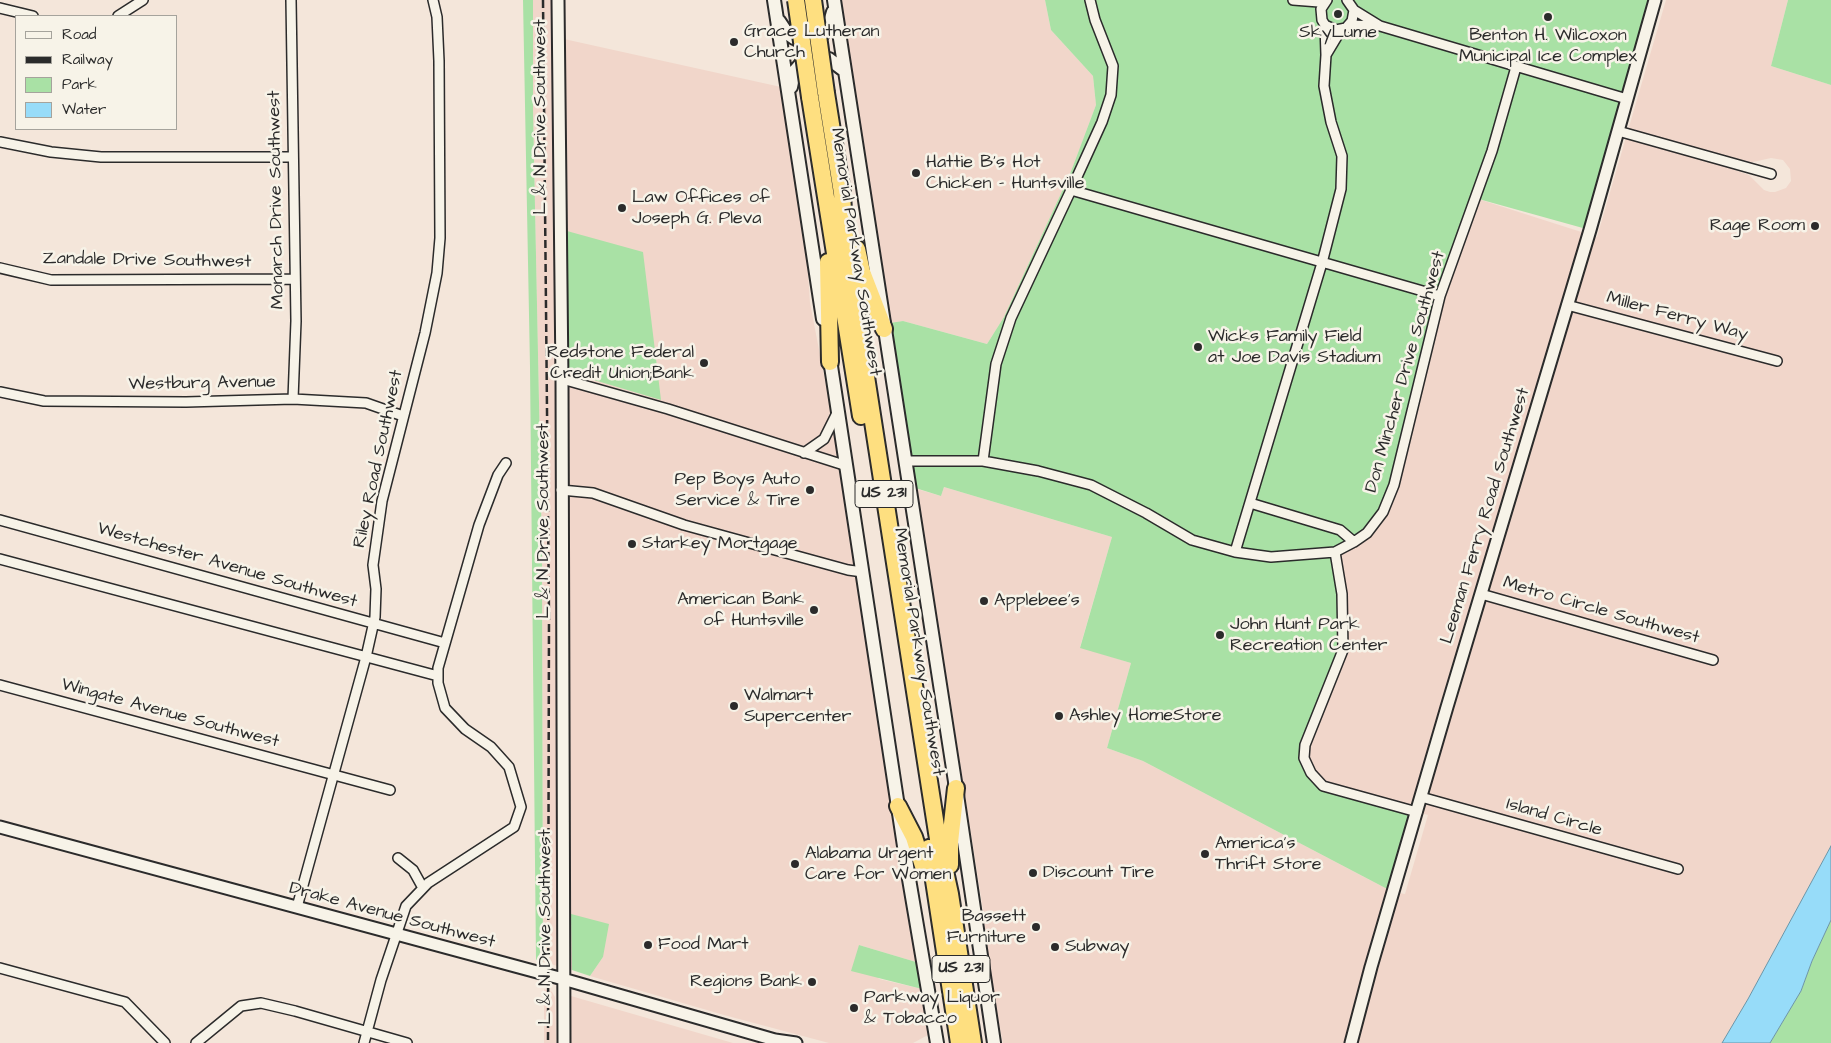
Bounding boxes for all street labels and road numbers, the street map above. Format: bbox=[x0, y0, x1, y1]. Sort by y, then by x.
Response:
street label: L & N Drive Southwest bbox=[530, 19, 552, 215]
street label: Monarch Drive Southwest bbox=[264, 90, 290, 310]
street label: Memorial Parkway Southwest bbox=[825, 127, 885, 377]
street label: Zandale Drive Southwest bbox=[42, 248, 252, 274]
street label: Don Mincher Drive Southwest bbox=[1361, 249, 1451, 495]
street label: Miller Ferry Way bbox=[1604, 288, 1750, 346]
street label: Riley Road Southwest bbox=[350, 368, 408, 550]
street label: Westburg Avenue bbox=[128, 372, 276, 396]
street label: Leeman Ferry Road Southwest bbox=[1437, 385, 1535, 647]
street label: L & N Drive Southwest bbox=[533, 423, 555, 619]
road number: US 231 bbox=[855, 480, 913, 508]
street label: Westchester Avenue Southwest bbox=[94, 518, 360, 614]
street label: Memorial Parkway Southwest bbox=[888, 527, 948, 777]
street label: Metro Circle Southwest bbox=[1500, 573, 1702, 649]
street label: Wingate Avenue Southwest bbox=[59, 674, 281, 754]
street label: Island Circle bbox=[1504, 794, 1604, 842]
street label: L & N Drive Southwest bbox=[535, 829, 557, 1025]
street label: Drake Avenue Southwest bbox=[287, 878, 497, 954]
road number: US 231 bbox=[932, 956, 990, 982]

